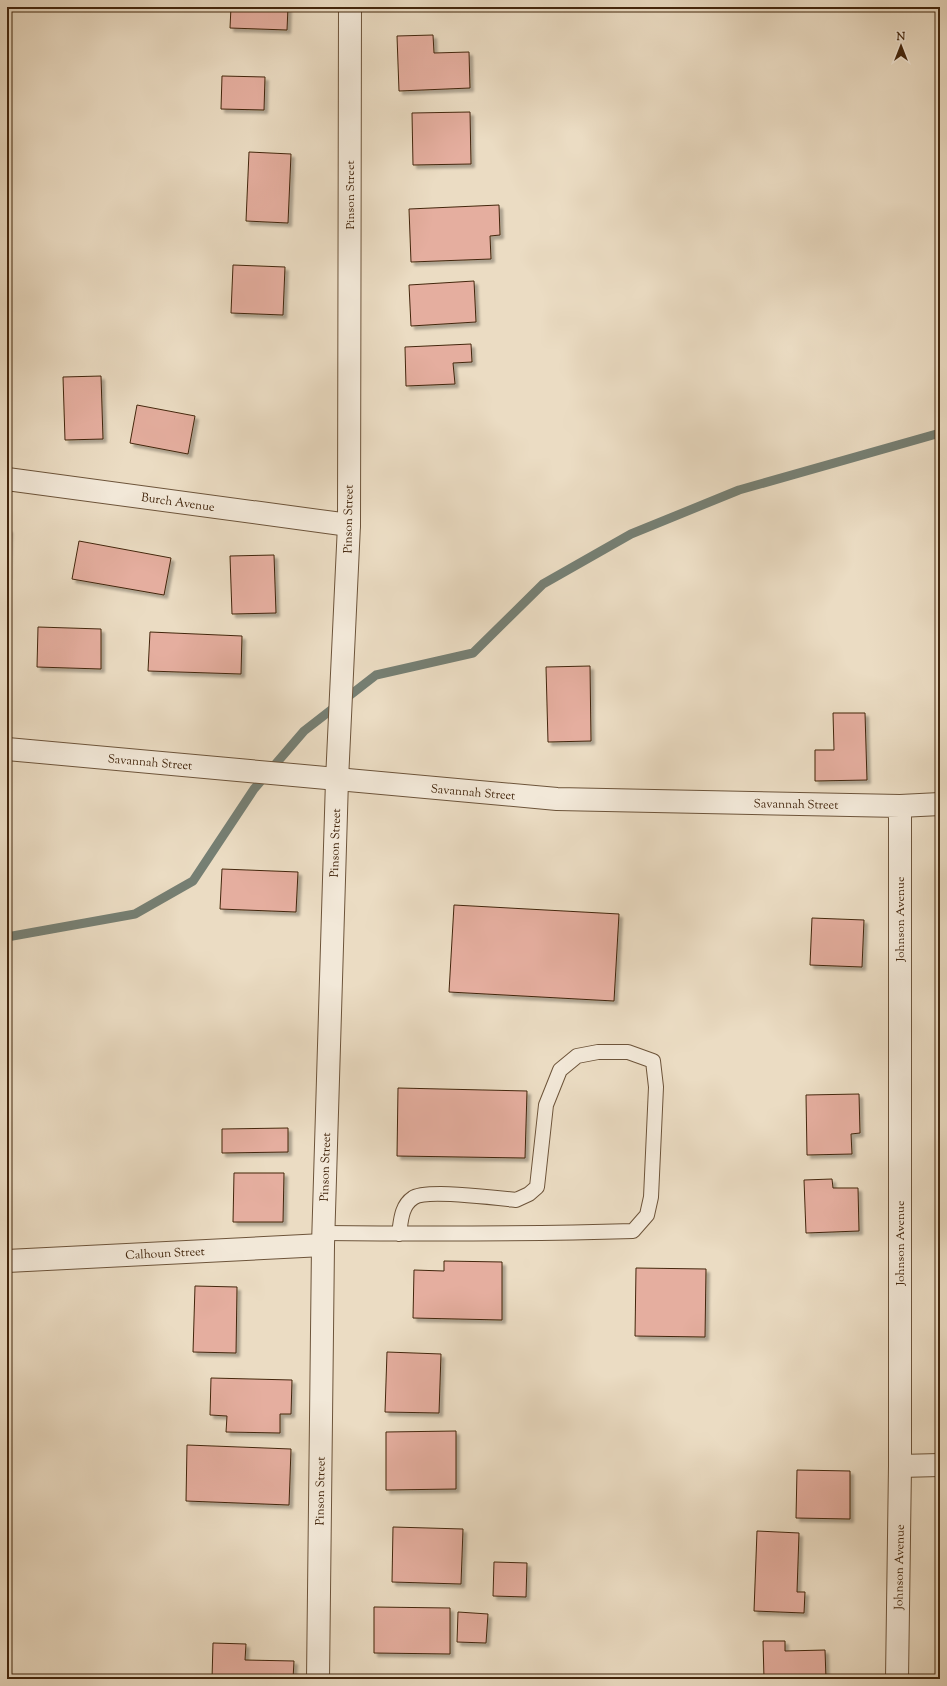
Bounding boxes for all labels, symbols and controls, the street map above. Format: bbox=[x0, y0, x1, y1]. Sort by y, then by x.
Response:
north arrow bbox=[881, 26, 921, 66]
text: N bbox=[896, 29, 906, 45]
street label: Pinson Street bbox=[342, 160, 360, 230]
street label: Pinson Street bbox=[339, 484, 359, 554]
street label: Burch Avenue bbox=[140, 489, 216, 517]
street label: Savannah Street bbox=[107, 750, 193, 776]
street label: Savannah Street bbox=[430, 780, 516, 806]
street label: Savannah Street bbox=[754, 795, 838, 815]
street label: Pinson Street bbox=[326, 808, 346, 878]
street label: Johnson Avenue bbox=[892, 876, 910, 963]
street label: Pinson Street bbox=[316, 1132, 336, 1202]
street label: Johnson Avenue bbox=[892, 1200, 910, 1287]
street label: Calhoun Street bbox=[125, 1243, 205, 1265]
street label: Pinson Street bbox=[311, 1456, 331, 1526]
street label: Johnson Avenue bbox=[890, 1524, 910, 1611]

